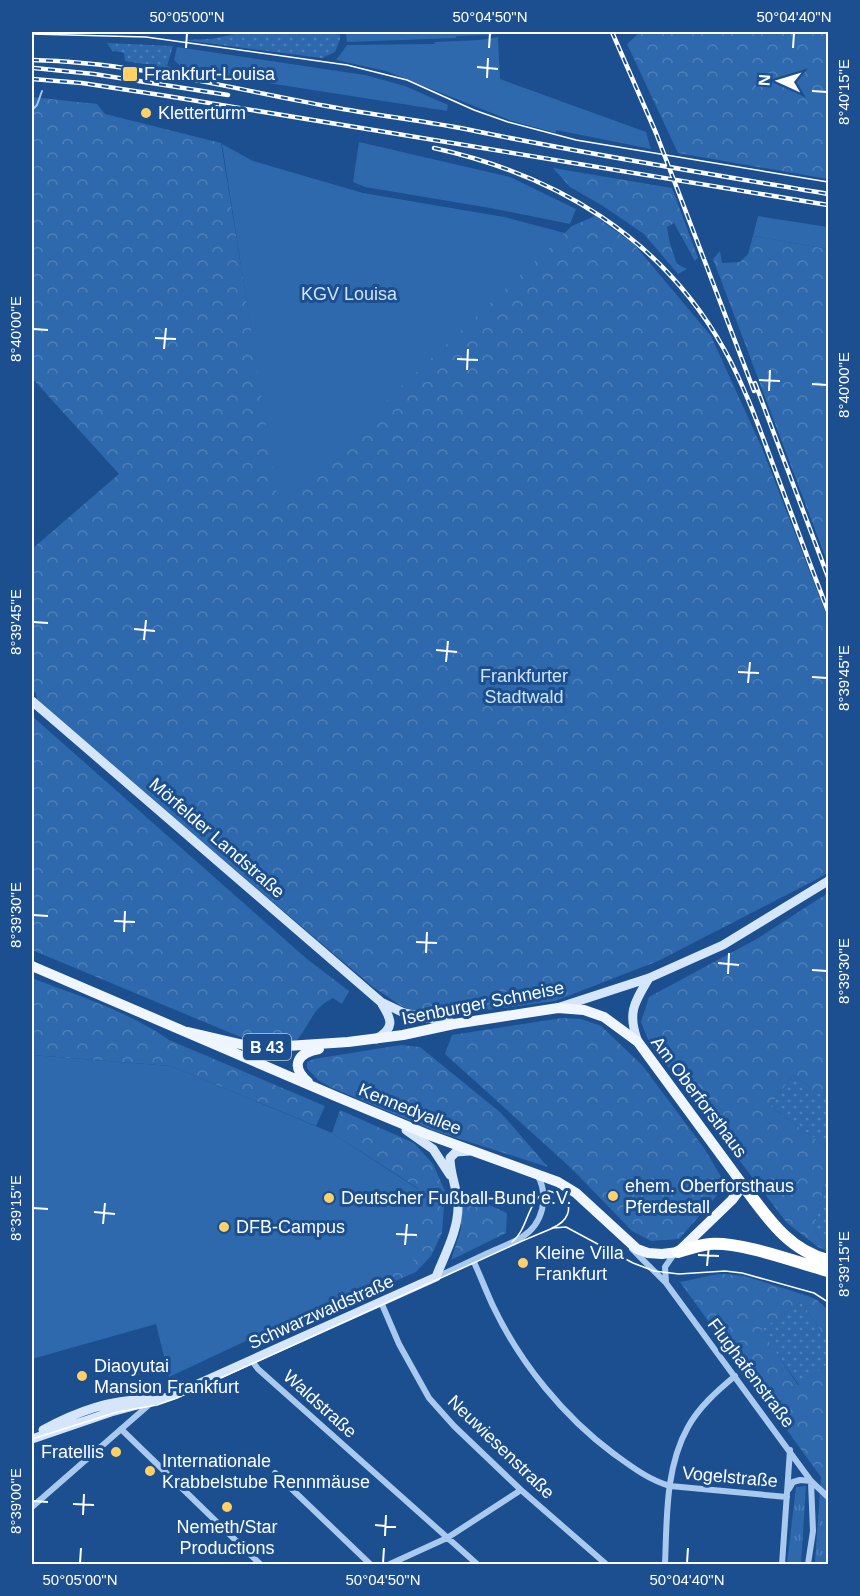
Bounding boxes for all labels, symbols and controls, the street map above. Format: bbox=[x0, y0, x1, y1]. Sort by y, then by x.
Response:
text: 50°05'00"N bbox=[149, 8, 225, 25]
text: 50°04'50"N bbox=[452, 8, 528, 25]
text: 50°04'40"N bbox=[756, 8, 832, 25]
north arrow bbox=[749, 51, 809, 111]
text: 8°40'15"E bbox=[835, 59, 852, 125]
place label: Frankfurt-Louisa bbox=[144, 64, 276, 84]
marker: Frankfurt-Louisa bbox=[121, 65, 139, 83]
text: N bbox=[756, 74, 773, 86]
place label: Kletterturm bbox=[158, 103, 246, 123]
marker: Kletterturm bbox=[139, 106, 153, 120]
park label: KGV Louisa bbox=[301, 284, 398, 304]
text: 8°40'00"E bbox=[7, 296, 24, 362]
text: 8°40'00"E bbox=[835, 352, 852, 418]
text: 8°39'45"E bbox=[7, 589, 24, 655]
text: 8°39'45"E bbox=[835, 645, 852, 711]
park label: Frankfurter Stadtwald bbox=[480, 666, 568, 707]
street label: Mörfelder Landstraße bbox=[145, 774, 289, 902]
text: 8°39'30"E bbox=[7, 882, 24, 948]
text: 8°39'30"E bbox=[835, 938, 852, 1004]
street label: Isenburger Schneise bbox=[400, 977, 566, 1029]
street label: Am Oberforsthaus bbox=[647, 1033, 751, 1161]
road number: B 43 bbox=[243, 1034, 291, 1060]
street label: Kennedyallee bbox=[356, 1079, 464, 1139]
text: 8°39'15"E bbox=[7, 1175, 24, 1241]
place label: ehem. Oberforsthaus Pferdestall bbox=[625, 1176, 794, 1217]
place label: Deutscher Fußball-Bund e.V. bbox=[341, 1188, 571, 1208]
marker: ehem. Oberforsthaus Pferdestall bbox=[606, 1189, 620, 1203]
marker: Deutscher Fußball-Bund e.V. bbox=[322, 1191, 336, 1205]
place label: DFB-Campus bbox=[236, 1217, 345, 1237]
marker: DFB-Campus bbox=[217, 1220, 231, 1234]
text: 8°39'15"E bbox=[835, 1231, 852, 1297]
place label: Kleine Villa Frankfurt bbox=[535, 1243, 625, 1284]
marker: Kleine Villa Frankfurt bbox=[516, 1256, 530, 1270]
street label: Schwarzwaldstraße bbox=[245, 1271, 397, 1353]
street label: Flughafenstraße bbox=[704, 1315, 798, 1431]
place label: Diaoyutai Mansion Frankfurt bbox=[94, 1356, 239, 1397]
street label: Waldstraße bbox=[279, 1366, 361, 1442]
marker: Diaoyutai Mansion Frankfurt bbox=[75, 1369, 89, 1383]
street label: Neuwiesenstraße bbox=[444, 1391, 558, 1503]
place label: Fratellis bbox=[41, 1442, 104, 1462]
marker: Fratellis bbox=[109, 1445, 123, 1459]
place label: Internationale Krabbelstube Rennmäuse bbox=[162, 1451, 370, 1492]
street label: Vogelstraße bbox=[681, 1463, 779, 1491]
marker: Internationale Krabbelstube Rennmäuse bbox=[143, 1464, 157, 1478]
text: 8°39'00"E bbox=[7, 1468, 24, 1534]
marker: Nemeth/Star Productions bbox=[220, 1500, 234, 1514]
place label: Nemeth/Star Productions bbox=[176, 1517, 278, 1558]
text: 50°05'00"N bbox=[42, 1571, 118, 1588]
text: 50°04'50"N bbox=[345, 1571, 421, 1588]
text: 50°04'40"N bbox=[649, 1571, 725, 1588]

